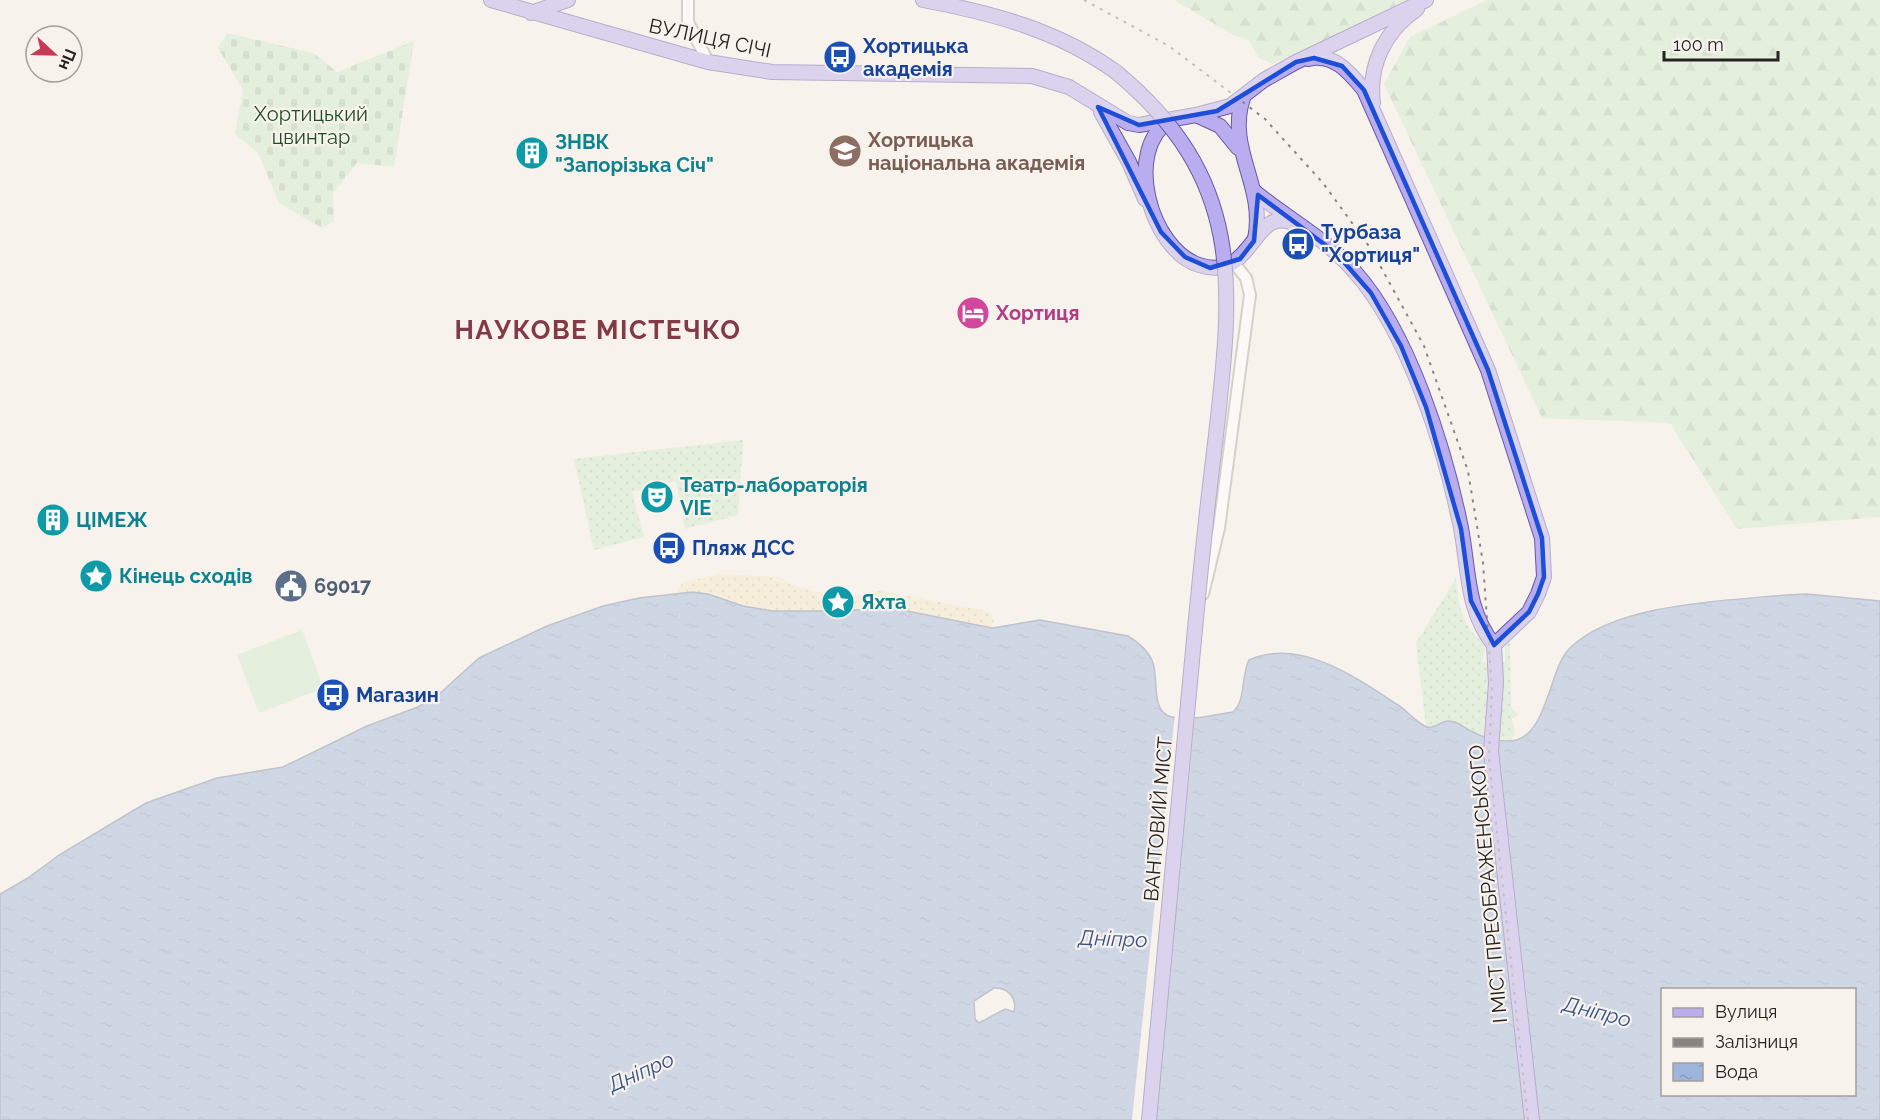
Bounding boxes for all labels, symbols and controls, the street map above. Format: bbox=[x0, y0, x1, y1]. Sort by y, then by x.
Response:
street label: ВУЛИЦЯ СІЧІ bbox=[647, 13, 773, 63]
north arrow bbox=[24, 24, 84, 84]
scale bar bbox=[1664, 24, 1778, 62]
place label: Хортицька академія bbox=[862, 34, 969, 81]
text: 100 m bbox=[1673, 34, 1724, 55]
bus stop icon: Хортицька академія bbox=[822, 39, 858, 75]
text: Пн bbox=[55, 46, 80, 73]
park label: Хортицький цвинтар bbox=[254, 102, 368, 149]
place label: Хортицька національна академія bbox=[867, 128, 1085, 175]
place label: ЗНВК "Запорізька Січ" bbox=[555, 130, 714, 177]
school or university icon: Хортицька національна академія bbox=[827, 133, 863, 169]
building icon: ЗНВК "Запорізька Січ" bbox=[514, 135, 550, 171]
place label: Турбаза "Хортиця" bbox=[1321, 220, 1420, 267]
bus stop icon: Турбаза "Хортиця" bbox=[1280, 226, 1316, 262]
hotel icon: Хортиця bbox=[955, 295, 991, 331]
place label: Хортиця bbox=[995, 301, 1079, 325]
district label: НАУКОВЕ МІСТЕЧКО bbox=[455, 315, 742, 345]
place label: Театр-лабораторія VIE bbox=[680, 473, 868, 520]
theatre icon: Театр-лабораторія VIE bbox=[639, 479, 675, 515]
building icon: ЦІМЕЖ bbox=[35, 502, 71, 538]
place label: ЦІМЕЖ bbox=[76, 508, 148, 532]
bus stop icon: Пляж ДСС bbox=[651, 530, 687, 566]
place label: Пляж ДСС bbox=[692, 536, 795, 560]
place icon: Кінець сходів bbox=[78, 558, 114, 594]
place label: Кінець сходів bbox=[119, 564, 253, 588]
public building icon: 69017 bbox=[273, 568, 309, 604]
place label: 69017 bbox=[314, 574, 372, 598]
place icon: Яхта bbox=[820, 584, 856, 620]
place label: Яхта bbox=[861, 590, 907, 614]
bus stop icon: Магазин bbox=[315, 677, 351, 713]
place label: Магазин bbox=[356, 683, 439, 707]
street label: ВАНТОВИЙ МІСТ bbox=[1139, 736, 1177, 902]
street label: I МІСТ ПРЕОБРАЖЕНСЬКОГО bbox=[1464, 744, 1512, 1024]
water label: Дніпро bbox=[1077, 925, 1148, 952]
legend bbox=[1661, 988, 1856, 1096]
water label: Дніпро bbox=[1559, 991, 1634, 1032]
text: Вулиця bbox=[1715, 1001, 1777, 1022]
text: Залізниця bbox=[1715, 1031, 1798, 1052]
water label: Дніпро bbox=[603, 1046, 678, 1098]
text: Вода bbox=[1715, 1061, 1758, 1082]

